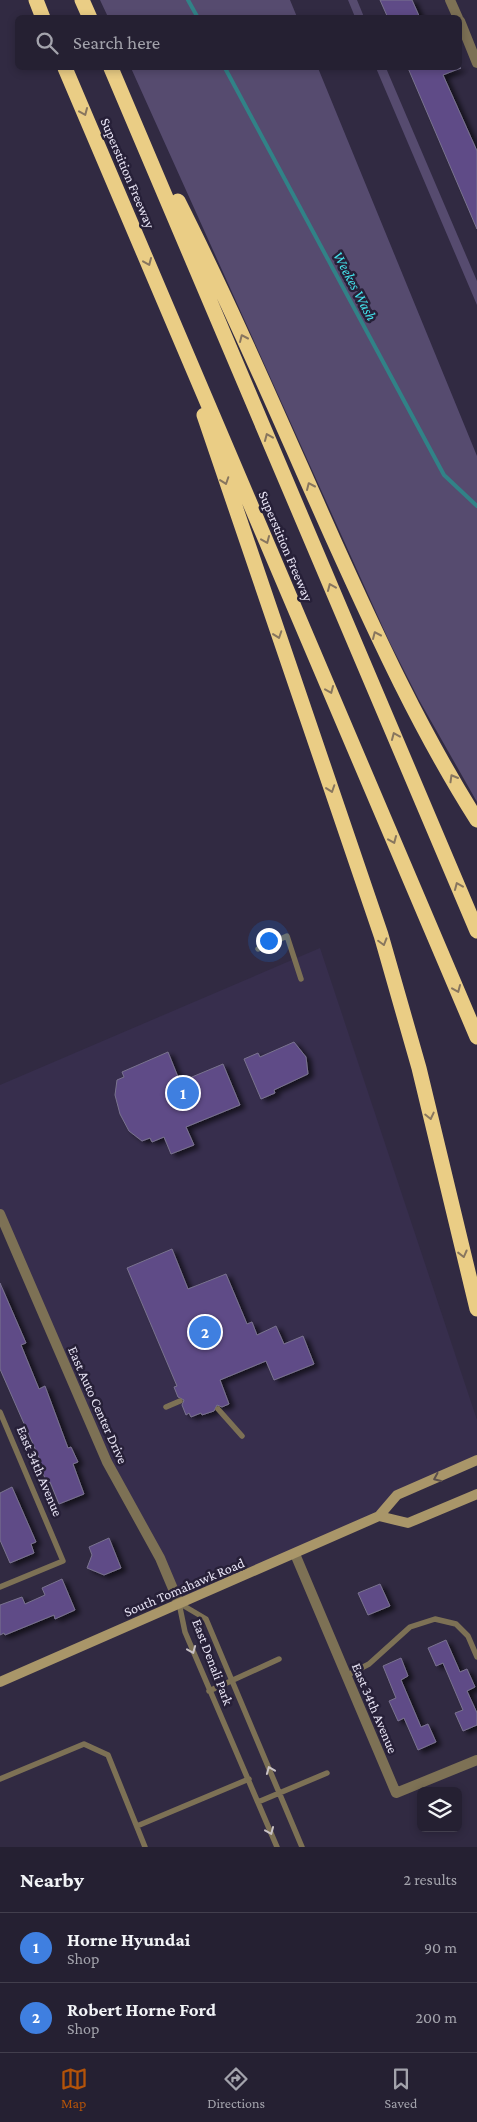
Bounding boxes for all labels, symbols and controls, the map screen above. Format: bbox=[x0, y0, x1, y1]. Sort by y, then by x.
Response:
search box bbox=[15, 15, 462, 70]
icon: search bbox=[33, 29, 61, 57]
text: Search here bbox=[73, 32, 160, 53]
one-way arrow bbox=[78, 107, 88, 116]
street label: Superstition Freeway bbox=[98, 115, 159, 231]
water label: Weekes Wash bbox=[330, 249, 380, 323]
one-way arrow bbox=[142, 257, 152, 266]
one-way arrow bbox=[239, 334, 250, 343]
one-way arrow bbox=[263, 433, 274, 442]
one-way arrow bbox=[220, 476, 230, 485]
one-way arrow bbox=[305, 482, 316, 491]
street label: Superstition Freeway bbox=[256, 488, 317, 604]
one-way arrow bbox=[260, 535, 271, 544]
one-way arrow bbox=[327, 583, 338, 592]
one-way arrow bbox=[272, 630, 282, 638]
one-way arrow bbox=[372, 631, 383, 640]
one-way arrow bbox=[323, 685, 334, 694]
one-way arrow bbox=[390, 732, 401, 741]
one-way arrow bbox=[449, 774, 459, 783]
one-way arrow bbox=[325, 784, 335, 792]
one-way arrow bbox=[387, 835, 398, 844]
one-way arrow bbox=[454, 882, 464, 891]
your location bbox=[256, 928, 282, 954]
one-way arrow bbox=[377, 938, 387, 946]
one-way arrow bbox=[450, 984, 461, 993]
pin: 1 bbox=[167, 1074, 199, 1112]
one-way arrow bbox=[424, 1111, 435, 1120]
one-way arrow bbox=[457, 1249, 468, 1258]
pin: 2 bbox=[189, 1313, 221, 1351]
street label: East Auto Center Drive bbox=[65, 1344, 131, 1466]
street label: East 34th Avenue bbox=[14, 1423, 66, 1519]
one-way arrow bbox=[433, 1471, 442, 1482]
street label: South Tomahawk Road bbox=[121, 1554, 247, 1620]
street label: East Denali Park bbox=[189, 1617, 237, 1708]
one-way arrow bbox=[186, 1645, 197, 1654]
street label: East 34th Avenue bbox=[349, 1660, 401, 1756]
one-way arrow bbox=[266, 1766, 276, 1775]
map controls bbox=[417, 1787, 462, 1832]
button: layers bbox=[417, 1787, 462, 1832]
one-way arrow bbox=[264, 1826, 275, 1835]
text: Nearby bbox=[20, 1868, 84, 1892]
text: 2 results bbox=[404, 1871, 457, 1888]
text: Horne Hyundai bbox=[67, 1929, 190, 1950]
text: 1 bbox=[33, 1939, 39, 1956]
text: 90 m bbox=[424, 1939, 457, 1956]
text: Shop bbox=[67, 1950, 99, 1967]
text: Robert Horne Ford bbox=[67, 1999, 216, 2020]
text: 2 bbox=[32, 2009, 40, 2026]
text: 200 m bbox=[415, 2009, 457, 2026]
text: Shop bbox=[67, 2020, 99, 2037]
tab: Map bbox=[60, 2065, 88, 2111]
tab: Directions bbox=[207, 2065, 265, 2111]
tab: Saved bbox=[384, 2065, 417, 2111]

